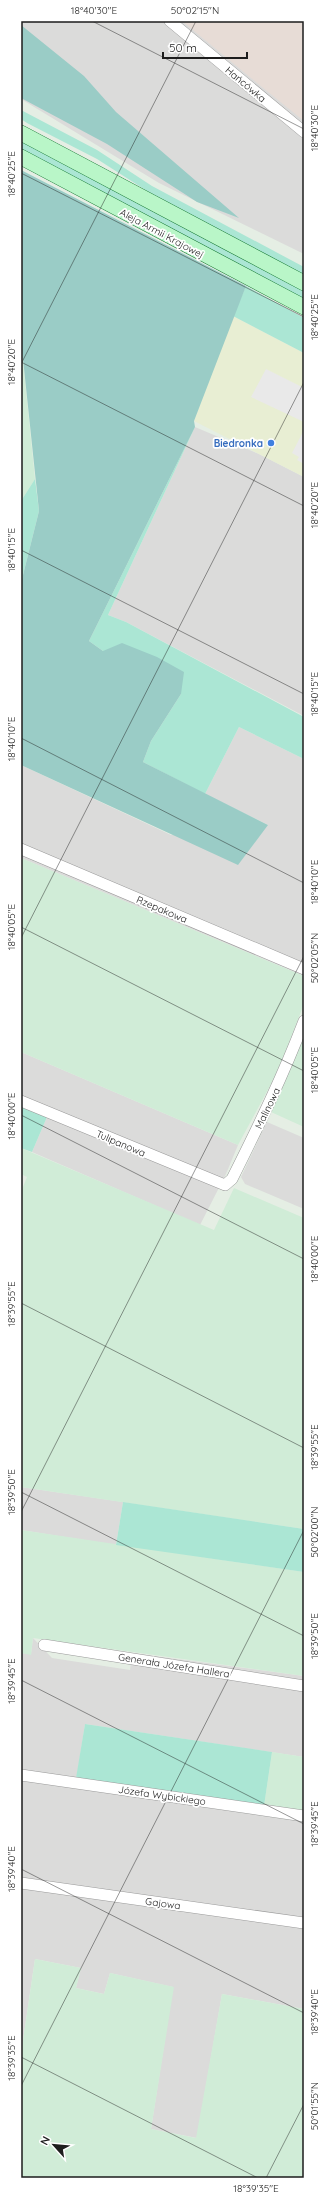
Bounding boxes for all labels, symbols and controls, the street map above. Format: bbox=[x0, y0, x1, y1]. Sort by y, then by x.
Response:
text: 18°40'30"E bbox=[71, 4, 117, 17]
text: 50°02'15"N bbox=[171, 4, 219, 17]
scale bar bbox=[163, 34, 247, 60]
text: 50 m bbox=[169, 40, 197, 55]
street label: Hańcówka bbox=[223, 64, 269, 105]
text: 18°40'30"E bbox=[308, 105, 321, 151]
text: 18°40'25"E bbox=[5, 151, 18, 197]
street label: Aleja Armii Krajowej bbox=[118, 206, 206, 261]
text: 18°40'25"E bbox=[308, 294, 321, 340]
text: 18°40'20"E bbox=[5, 338, 18, 385]
place label: Biedronka bbox=[214, 437, 263, 450]
marker: Biedronka bbox=[266, 438, 276, 448]
text: 18°40'20"E bbox=[308, 481, 321, 528]
text: 18°40'15"E bbox=[5, 528, 18, 572]
text: 18°40'15"E bbox=[308, 672, 321, 716]
text: 18°40'10"E bbox=[5, 716, 18, 761]
text: 18°40'10"E bbox=[308, 859, 321, 904]
street label: Rzepakowa bbox=[134, 893, 189, 926]
text: 18°40'05"E bbox=[5, 903, 18, 950]
text: 50°02'05"N bbox=[308, 933, 321, 983]
text: 18°40'05"E bbox=[308, 1046, 321, 1093]
street label: Malinowa bbox=[252, 1085, 283, 1131]
text: 18°40'00"E bbox=[5, 1092, 18, 1139]
street label: Tulipanowa bbox=[94, 1127, 148, 1160]
text: 18°40'00"E bbox=[308, 1235, 321, 1282]
text: 18°39'55"E bbox=[5, 1281, 18, 1327]
text: 18°39'55"E bbox=[308, 1424, 321, 1470]
text: 18°39'50"E bbox=[5, 1469, 18, 1515]
text: 50°02'00"N bbox=[308, 1506, 321, 1558]
text: 18°39'50"E bbox=[308, 1613, 321, 1659]
street label: Generała Józefa Hallera bbox=[117, 1650, 231, 1681]
text: 18°39'45"E bbox=[5, 1658, 18, 1704]
street label: Józefa Wybickiego bbox=[117, 1783, 207, 1808]
text: 18°39'45"E bbox=[308, 1801, 321, 1847]
text: 18°39'40"E bbox=[5, 1846, 18, 1892]
street label: Gajowa bbox=[144, 1895, 181, 1912]
text: 18°39'40"E bbox=[308, 1989, 321, 2035]
text: 18°39'35"E bbox=[5, 2035, 18, 2081]
text: 50°01'55"N bbox=[308, 2082, 321, 2130]
north arrow bbox=[34, 2125, 74, 2165]
text: N bbox=[37, 2134, 53, 2147]
text: 18°39'35"E bbox=[233, 2182, 279, 2195]

